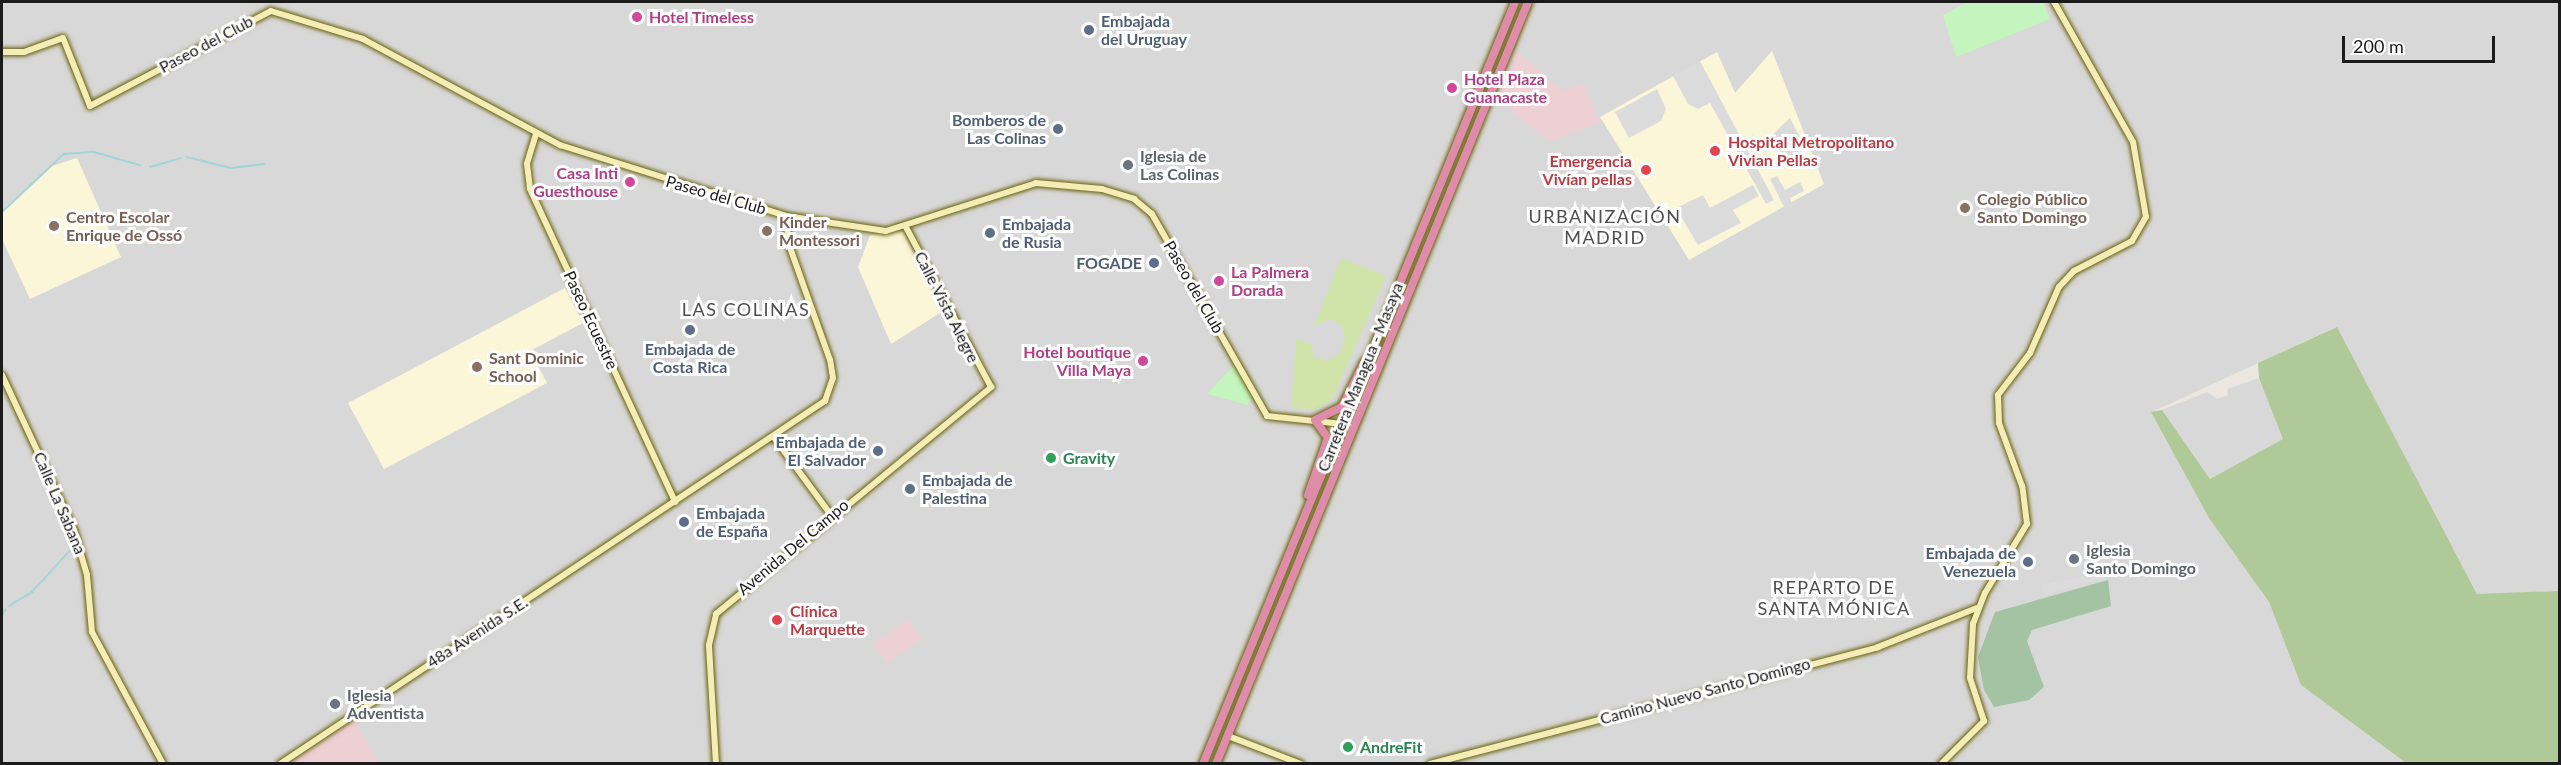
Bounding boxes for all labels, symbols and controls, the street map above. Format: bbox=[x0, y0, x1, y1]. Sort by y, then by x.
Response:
place label: Hotel Timeless bbox=[649, 7, 755, 27]
marker: Hotel Timeless bbox=[630, 10, 644, 24]
street label: Paseo del Club bbox=[156, 11, 256, 77]
place label: Embajada del Uruguay bbox=[1101, 11, 1187, 49]
marker: Embajada del Uruguay bbox=[1082, 23, 1096, 37]
scale bar bbox=[2345, 24, 2498, 62]
text: 200 m bbox=[2353, 35, 2404, 57]
place label: Hotel Plaza Guanacaste bbox=[1464, 69, 1547, 107]
marker: Hotel Plaza Guanacaste bbox=[1445, 81, 1459, 95]
place label: Bomberos de Las Colinas bbox=[952, 110, 1046, 148]
marker: Bomberos de Las Colinas bbox=[1051, 122, 1065, 136]
place label: Hospital Metropolitano Vivian Pellas bbox=[1728, 132, 1894, 170]
marker: Hospital Metropolitano Vivian Pellas bbox=[1706, 142, 1724, 160]
place label: Iglesia de Las Colinas bbox=[1140, 146, 1219, 184]
place label: Emergencia Vivían pellas bbox=[1543, 151, 1632, 189]
marker: Iglesia de Las Colinas bbox=[1121, 158, 1135, 172]
marker: Emergencia Vivían pellas bbox=[1637, 161, 1655, 179]
place label: Casa Inti Guesthouse bbox=[533, 163, 618, 201]
street label: Paseo del Club bbox=[664, 172, 768, 218]
marker: Casa Inti Guesthouse bbox=[623, 175, 637, 189]
place label: Colegio Público Santo Domingo bbox=[1977, 189, 2087, 227]
marker: Colegio Público Santo Domingo bbox=[1958, 201, 1972, 215]
district label: URBANIZACIÓN MADRID bbox=[1529, 206, 1681, 248]
place label: Centro Escolar Enrique de Ossó bbox=[66, 207, 182, 245]
place label: Kinder Montessori bbox=[779, 212, 860, 250]
place label: Embajada de Rusia bbox=[1002, 214, 1071, 252]
marker: Centro Escolar Enrique de Ossó bbox=[47, 219, 61, 233]
marker: Kinder Montessori bbox=[760, 224, 774, 238]
marker: Embajada de Rusia bbox=[983, 226, 997, 240]
street label: Paseo del Club bbox=[1160, 237, 1228, 337]
street label: Calle Vista Alegre bbox=[910, 248, 984, 366]
place label: FOGADE bbox=[1076, 253, 1142, 273]
marker: FOGADE bbox=[1147, 256, 1161, 270]
place label: La Palmera Dorada bbox=[1231, 262, 1309, 300]
street label: Paseo Ecuestre bbox=[560, 268, 622, 372]
marker: La Palmera Dorada bbox=[1212, 274, 1226, 288]
street label: Carretera Managua - Masaya bbox=[1313, 280, 1407, 474]
district label: LAS COLINAS bbox=[682, 298, 810, 320]
marker: Embajada de Costa Rica bbox=[683, 323, 697, 337]
place label: Embajada de Costa Rica bbox=[645, 339, 735, 377]
place label: Hotel boutique Villa Maya bbox=[1023, 342, 1131, 380]
place label: Sant Dominic School bbox=[489, 348, 584, 386]
marker: Hotel boutique Villa Maya bbox=[1136, 354, 1150, 368]
marker: Sant Dominic School bbox=[470, 360, 484, 374]
place label: Embajada de El Salvador bbox=[775, 432, 866, 470]
marker: Embajada de El Salvador bbox=[871, 444, 885, 458]
place label: Gravity bbox=[1063, 448, 1115, 468]
street label: Calle La Sabana bbox=[30, 449, 90, 557]
marker: Gravity bbox=[1044, 451, 1058, 465]
place label: Embajada de Palestina bbox=[922, 470, 1013, 508]
marker: Embajada de Palestina bbox=[903, 482, 917, 496]
street label: Avenida Del Campo bbox=[734, 495, 852, 599]
place label: Embajada de España bbox=[696, 503, 768, 541]
marker: Embajada de España bbox=[677, 515, 691, 529]
place label: Iglesia Santo Domingo bbox=[2086, 540, 2196, 578]
place label: Embajada de Venezuela bbox=[1925, 543, 2016, 581]
marker: Iglesia Santo Domingo bbox=[2067, 552, 2081, 566]
marker: Embajada de Venezuela bbox=[2021, 555, 2035, 569]
district label: REPARTO DE SANTA MÓNICA bbox=[1757, 577, 1911, 620]
street label: 48a Avenida S.E. bbox=[423, 592, 531, 672]
place label: Clínica Marquette bbox=[790, 601, 865, 639]
marker: Clínica Marquette bbox=[768, 611, 786, 629]
street label: Camino Nuevo Santo Domingo bbox=[1598, 654, 1812, 728]
place label: Iglesia Adventista bbox=[347, 685, 424, 723]
marker: Iglesia Adventista bbox=[328, 697, 342, 711]
place label: AndreFit bbox=[1360, 737, 1422, 757]
marker: AndreFit bbox=[1341, 740, 1355, 754]

